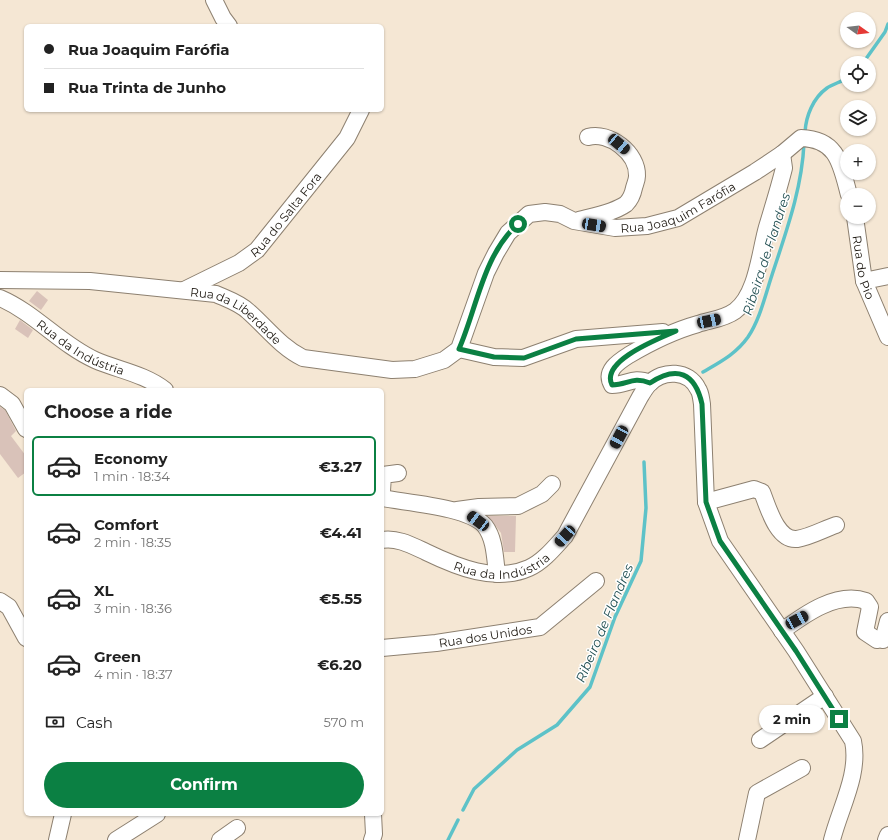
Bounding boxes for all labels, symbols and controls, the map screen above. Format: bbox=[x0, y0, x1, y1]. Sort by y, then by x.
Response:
north arrow bbox=[840, 12, 876, 48]
map controls bbox=[840, 12, 876, 224]
text: Rua Joaquim Farófia bbox=[68, 40, 230, 59]
button: locate bbox=[840, 56, 876, 92]
text: Rua Trinta de Junho bbox=[68, 78, 226, 97]
button: layers bbox=[840, 100, 876, 136]
car bbox=[606, 132, 632, 156]
button: + bbox=[840, 144, 876, 180]
street label: Rua do Salta Fora bbox=[247, 169, 324, 260]
street label: Rua Joaquim Farófia bbox=[620, 178, 738, 235]
button: − bbox=[840, 188, 876, 224]
water label: Ribeira de Flandres bbox=[739, 190, 794, 317]
route start bbox=[509, 215, 527, 233]
car bbox=[581, 217, 607, 233]
street label: Rua do Pio bbox=[850, 234, 878, 301]
street label: Rua da Liberdade bbox=[189, 284, 285, 347]
car bbox=[696, 313, 722, 329]
street label: Rua da Indústria bbox=[34, 316, 126, 377]
text: Choose a ride bbox=[44, 401, 172, 423]
car bbox=[608, 424, 630, 450]
icon: car bbox=[46, 448, 82, 484]
text: Economy bbox=[94, 449, 167, 468]
text: €3.27 bbox=[319, 457, 362, 476]
text: 1 min · 18:34 bbox=[94, 468, 170, 484]
car bbox=[465, 509, 491, 533]
icon: car bbox=[46, 514, 82, 550]
text: Comfort bbox=[94, 515, 159, 534]
text: €4.41 bbox=[320, 523, 362, 542]
car bbox=[553, 523, 577, 549]
text: 2 min · 18:35 bbox=[94, 534, 171, 550]
street label: Rua da Indústria bbox=[452, 549, 552, 582]
water label: Ribeiro de Flandres bbox=[572, 561, 636, 685]
icon: car bbox=[46, 580, 82, 616]
text: XL bbox=[94, 581, 113, 600]
text: €5.55 bbox=[319, 589, 362, 608]
text: 3 min · 18:36 bbox=[94, 600, 172, 616]
car bbox=[784, 609, 810, 631]
street label: Rua dos Unidos bbox=[438, 621, 533, 650]
icon: car bbox=[46, 646, 82, 682]
text: Green bbox=[94, 647, 141, 666]
text: €6.20 bbox=[317, 655, 362, 674]
text: 4 min · 18:37 bbox=[94, 666, 173, 682]
callout: 2 min bbox=[759, 705, 825, 733]
route end bbox=[830, 710, 848, 728]
icon: cash bbox=[44, 711, 66, 733]
text: 2 min bbox=[773, 711, 811, 727]
text: Cash bbox=[76, 713, 113, 732]
text: 570 m bbox=[324, 714, 364, 730]
button: Confirm bbox=[44, 762, 364, 808]

